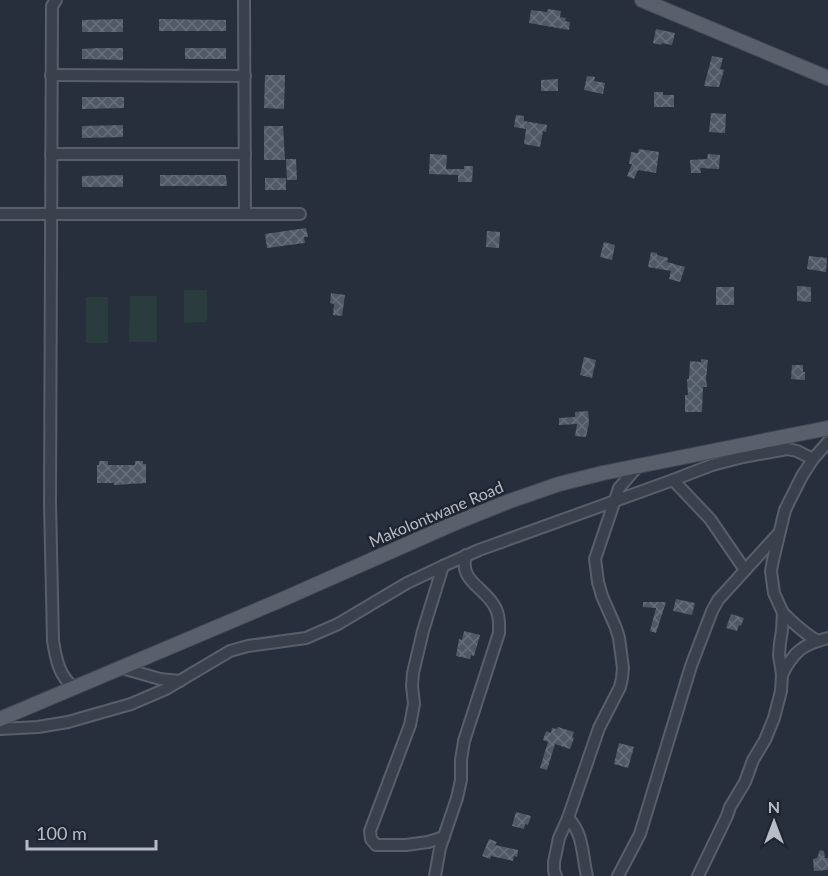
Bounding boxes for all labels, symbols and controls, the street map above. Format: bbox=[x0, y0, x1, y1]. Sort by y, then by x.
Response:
street label: Makolontwane Road bbox=[366, 477, 506, 550]
north arrow bbox=[744, 792, 804, 852]
text: N bbox=[768, 797, 780, 816]
scale bar bbox=[27, 813, 156, 851]
text: 100 m bbox=[36, 822, 87, 844]

